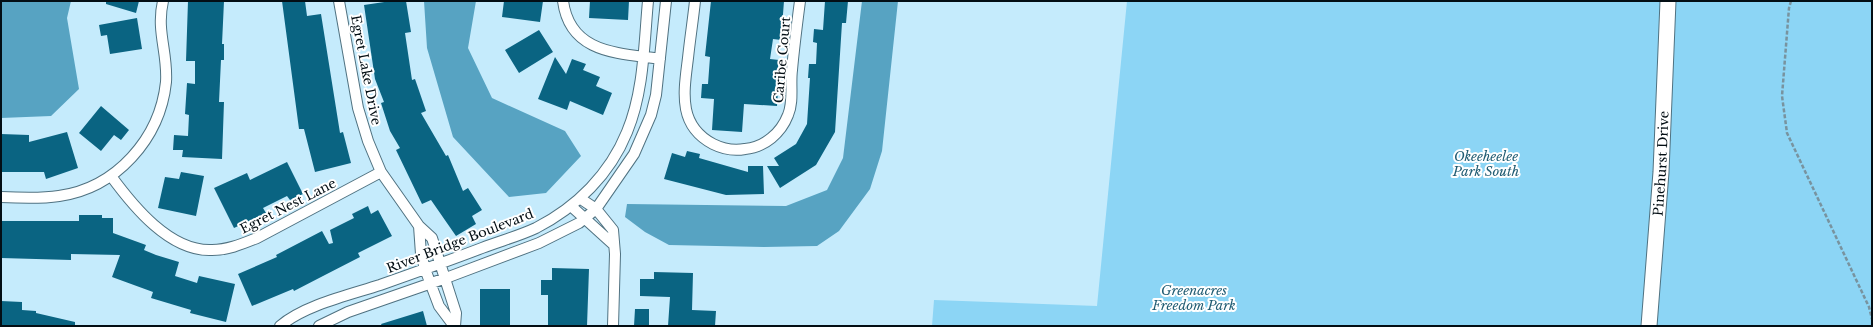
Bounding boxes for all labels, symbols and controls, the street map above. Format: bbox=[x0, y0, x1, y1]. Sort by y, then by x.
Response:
street label: Egret Lake Drive bbox=[347, 13, 385, 127]
street label: Caribe Court bbox=[770, 16, 794, 104]
street label: Pinehurst Drive bbox=[1649, 110, 1672, 217]
park label: Okeeheelee Park South bbox=[1452, 148, 1519, 180]
street label: Egret Nest Lane bbox=[237, 174, 339, 238]
street label: River Bridge Boulevard bbox=[384, 205, 536, 277]
park label: Greenacres Freedom Park bbox=[1151, 282, 1236, 314]

